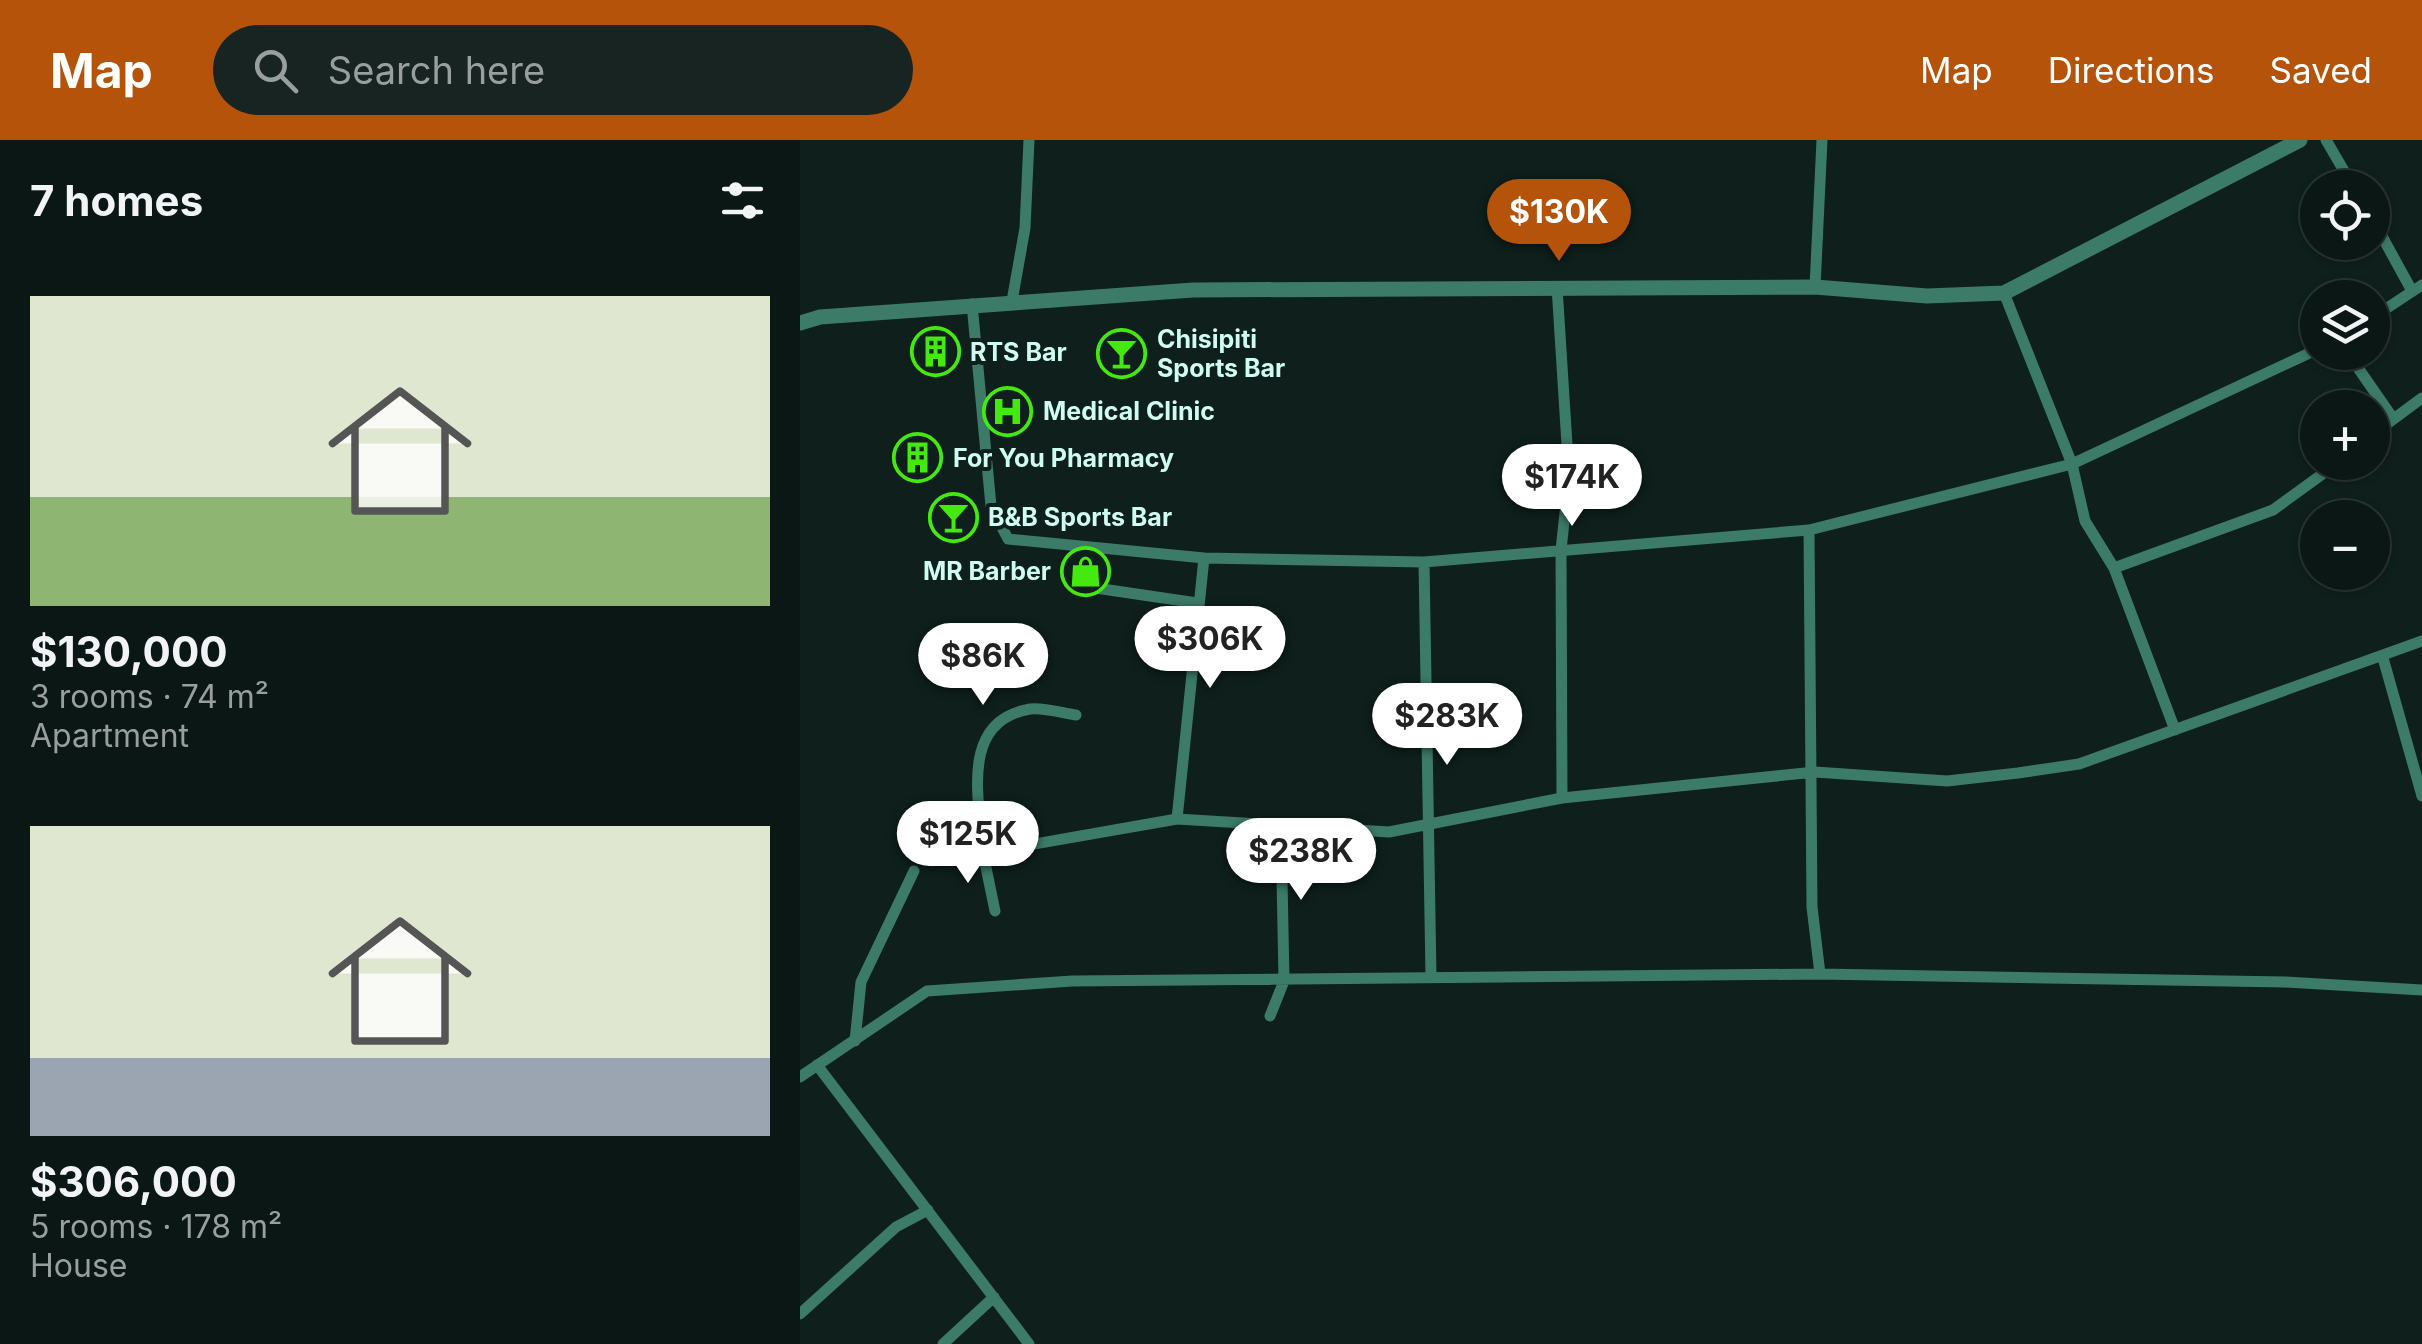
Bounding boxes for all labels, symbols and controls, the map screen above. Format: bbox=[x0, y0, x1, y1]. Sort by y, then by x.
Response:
search box bbox=[213, 25, 913, 115]
text: Map bbox=[50, 41, 153, 100]
icon: search bbox=[248, 43, 303, 98]
text: Search here bbox=[328, 47, 545, 93]
text: Map bbox=[1920, 49, 1993, 91]
text: Directions bbox=[2048, 49, 2215, 91]
text: Saved bbox=[2270, 49, 2372, 91]
map controls bbox=[2300, 170, 2390, 590]
button: locate bbox=[2300, 170, 2390, 260]
icon: filters bbox=[715, 173, 770, 228]
text: 7 homes bbox=[30, 175, 203, 226]
pin: $130K bbox=[1489, 179, 1629, 264]
text: $130K bbox=[1509, 192, 1609, 231]
button: layers bbox=[2300, 280, 2390, 370]
place label: Chisipiti Sports Bar bbox=[1157, 324, 1285, 383]
building icon: RTS Bar bbox=[909, 326, 961, 378]
bar icon: Chisipiti Sports Bar bbox=[1096, 327, 1148, 379]
place label: RTS Bar bbox=[970, 337, 1067, 367]
icon: home bbox=[310, 361, 490, 541]
hospital icon: Medical Clinic bbox=[982, 385, 1034, 437]
button: + bbox=[2300, 390, 2390, 480]
place label: Medical Clinic bbox=[1043, 396, 1215, 426]
building icon: For You Pharmacy bbox=[892, 432, 944, 484]
place label: For You Pharmacy bbox=[953, 443, 1174, 473]
pin: $174K bbox=[1502, 444, 1642, 529]
text: $174K bbox=[1524, 457, 1620, 496]
bar icon: B&B Sports Bar bbox=[927, 491, 979, 543]
button: − bbox=[2300, 500, 2390, 590]
place label: B&B Sports Bar bbox=[988, 502, 1172, 532]
shop icon: MR Barber bbox=[1060, 545, 1112, 597]
place label: MR Barber bbox=[923, 556, 1051, 586]
pin: $306K bbox=[1140, 606, 1280, 691]
text: $306K bbox=[1157, 619, 1263, 658]
pin: $86K bbox=[924, 623, 1042, 708]
text: $130,000 bbox=[30, 626, 228, 677]
text: $86K bbox=[940, 636, 1026, 675]
text: 3 rooms · 74 m² bbox=[30, 677, 269, 716]
pin: $283K bbox=[1377, 683, 1517, 768]
text: $283K bbox=[1394, 696, 1500, 735]
text: Apartment bbox=[30, 716, 189, 755]
pin: $125K bbox=[898, 801, 1038, 886]
text: $125K bbox=[919, 814, 1017, 853]
pin: $238K bbox=[1231, 818, 1371, 903]
text: $238K bbox=[1248, 831, 1354, 870]
icon: home bbox=[310, 891, 490, 1071]
text: $306,000 bbox=[30, 1156, 237, 1207]
text: 5 rooms · 178 m² bbox=[30, 1207, 282, 1246]
text: House bbox=[30, 1246, 127, 1285]

